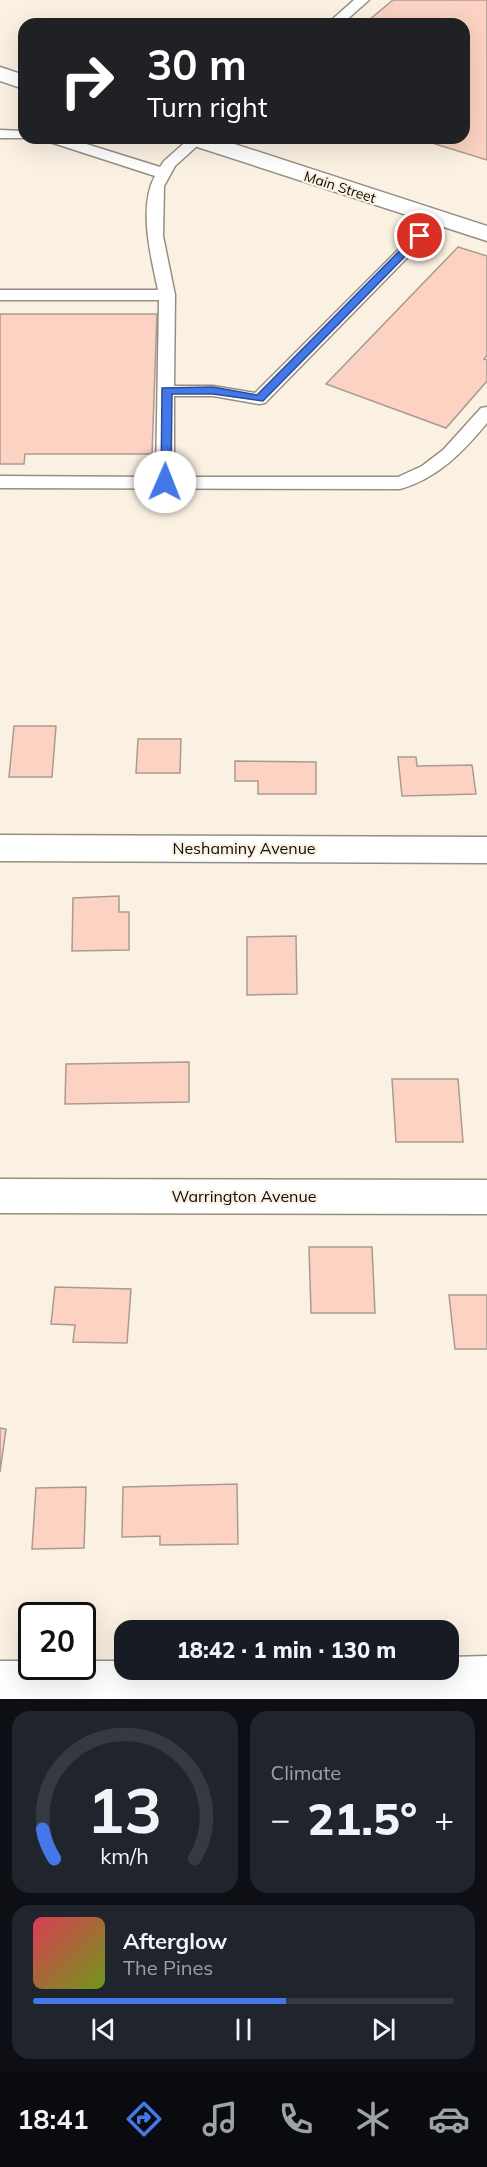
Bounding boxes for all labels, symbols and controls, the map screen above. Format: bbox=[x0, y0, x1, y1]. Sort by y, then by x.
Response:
text: 30 m bbox=[147, 38, 247, 91]
icon: right bbox=[48, 42, 126, 120]
text: Turn right bbox=[147, 90, 267, 124]
street label: Main Street bbox=[302, 167, 378, 207]
pin bbox=[394, 210, 445, 261]
icon: arrive bbox=[403, 219, 436, 252]
position arrow bbox=[133, 450, 197, 514]
street label: Neshaminy Avenue bbox=[172, 838, 316, 858]
street label: Warrington Avenue bbox=[172, 1186, 316, 1206]
speed limit sign: 20 bbox=[18, 1602, 96, 1680]
text: 18:42 · 1 min · 130 m bbox=[177, 1636, 396, 1664]
text: Climate bbox=[271, 1760, 341, 1785]
text: 13 bbox=[87, 1770, 162, 1849]
text: 21.5° bbox=[307, 1790, 417, 1846]
text: − bbox=[271, 1798, 290, 1839]
text: + bbox=[434, 1798, 454, 1839]
text: km/h bbox=[100, 1842, 149, 1869]
text: Afterglow bbox=[123, 1927, 227, 1955]
text: The Pines bbox=[123, 1955, 213, 1980]
icon: previous bbox=[87, 2013, 120, 2046]
icon: pause bbox=[227, 2013, 260, 2046]
icon: next bbox=[367, 2013, 400, 2046]
icon: directions bbox=[123, 2098, 165, 2140]
icon: music bbox=[199, 2098, 241, 2140]
icon: phone bbox=[275, 2098, 317, 2140]
icon: climate bbox=[352, 2098, 394, 2140]
icon: car bbox=[428, 2098, 470, 2140]
text: 18:41 bbox=[17, 2102, 89, 2136]

